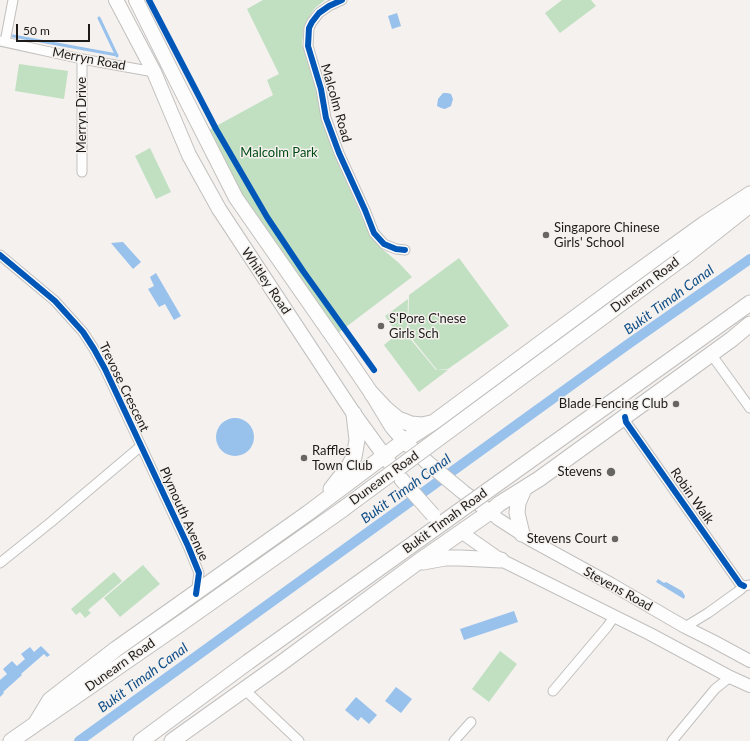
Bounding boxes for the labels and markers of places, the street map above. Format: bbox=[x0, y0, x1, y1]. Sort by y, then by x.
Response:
place label: Singapore Chinese Girls' School bbox=[554, 220, 660, 251]
marker: Singapore Chinese Girls' School bbox=[541, 230, 551, 240]
place label: S'Pore C'nese Girls Sch bbox=[389, 311, 466, 342]
marker: S'Pore C'nese Girls Sch bbox=[376, 321, 386, 331]
place label: Blade Fencing Club bbox=[559, 396, 668, 412]
marker: Blade Fencing Club bbox=[671, 399, 681, 409]
place label: Raffles Town Club bbox=[312, 443, 372, 474]
marker: Raffles Town Club bbox=[299, 453, 309, 463]
place label: Stevens bbox=[558, 464, 602, 480]
marker: Stevens bbox=[605, 466, 617, 478]
place label: Stevens Court bbox=[527, 531, 607, 547]
marker: Stevens Court bbox=[610, 534, 620, 544]

